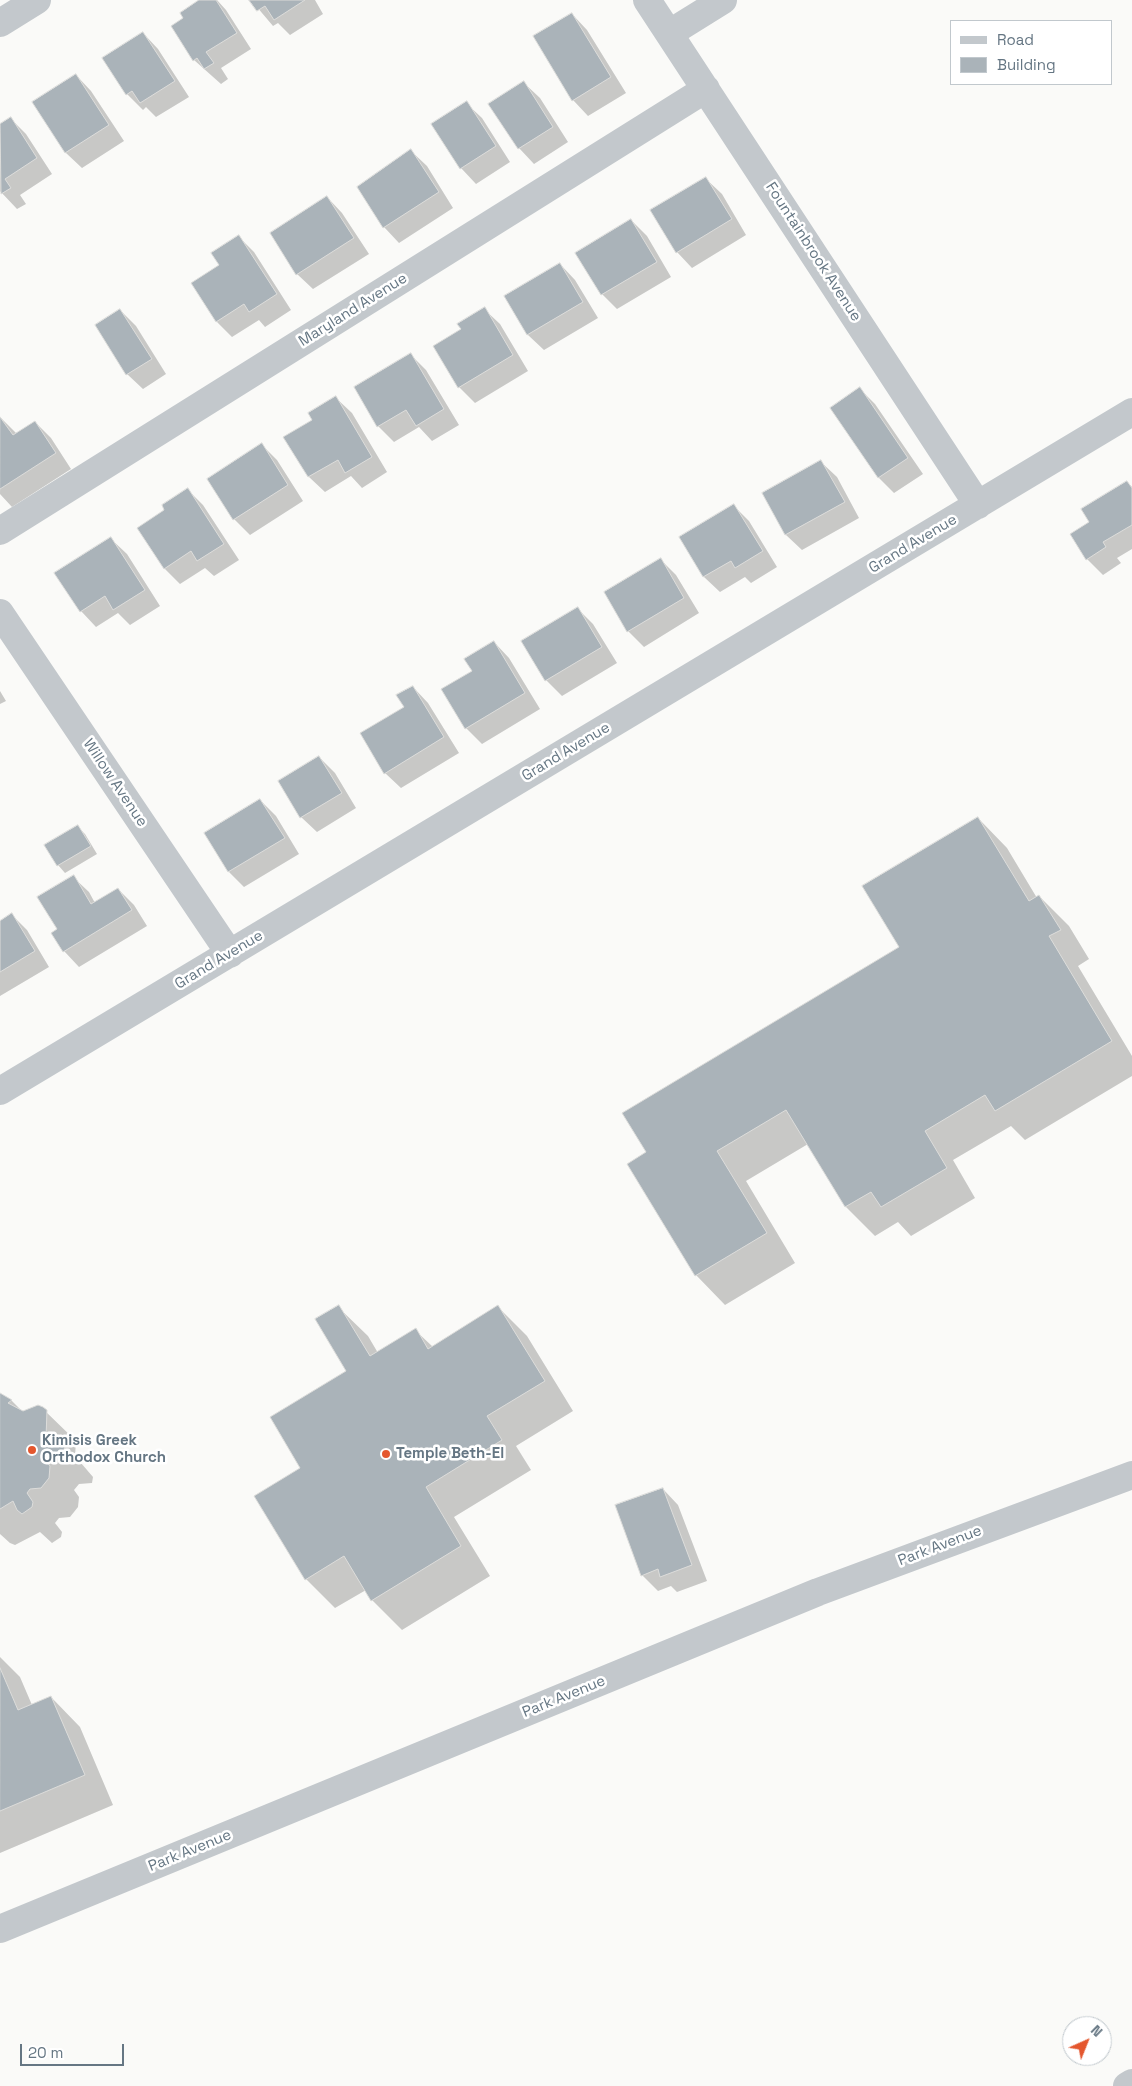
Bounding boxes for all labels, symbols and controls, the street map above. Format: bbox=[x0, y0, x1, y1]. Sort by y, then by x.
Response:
legend bbox=[950, 20, 1112, 85]
text: Road bbox=[997, 30, 1034, 49]
text: Building bbox=[997, 55, 1056, 74]
street label: Fountainbrook Avenue bbox=[761, 179, 865, 325]
street label: Maryland Avenue bbox=[295, 269, 411, 351]
street label: Grand Avenue bbox=[866, 511, 960, 577]
street label: Grand Avenue bbox=[519, 719, 613, 785]
street label: Willow Avenue bbox=[79, 736, 151, 830]
street label: Grand Avenue bbox=[172, 927, 266, 993]
place label: Kimisis Greek Orthodox Church bbox=[42, 1432, 166, 1467]
marker: Kimisis Greek Orthodox Church bbox=[26, 1444, 38, 1456]
place label: Temple Beth-El bbox=[396, 1445, 504, 1463]
marker: Temple Beth-El bbox=[380, 1448, 392, 1460]
street label: Park Avenue bbox=[896, 1522, 984, 1570]
street label: Park Avenue bbox=[520, 1672, 608, 1722]
street label: Park Avenue bbox=[146, 1826, 234, 1876]
north arrow bbox=[1062, 2016, 1112, 2066]
text: N bbox=[1087, 2021, 1106, 2041]
scale bar bbox=[22, 2034, 126, 2066]
text: 20 m bbox=[28, 2043, 63, 2062]

